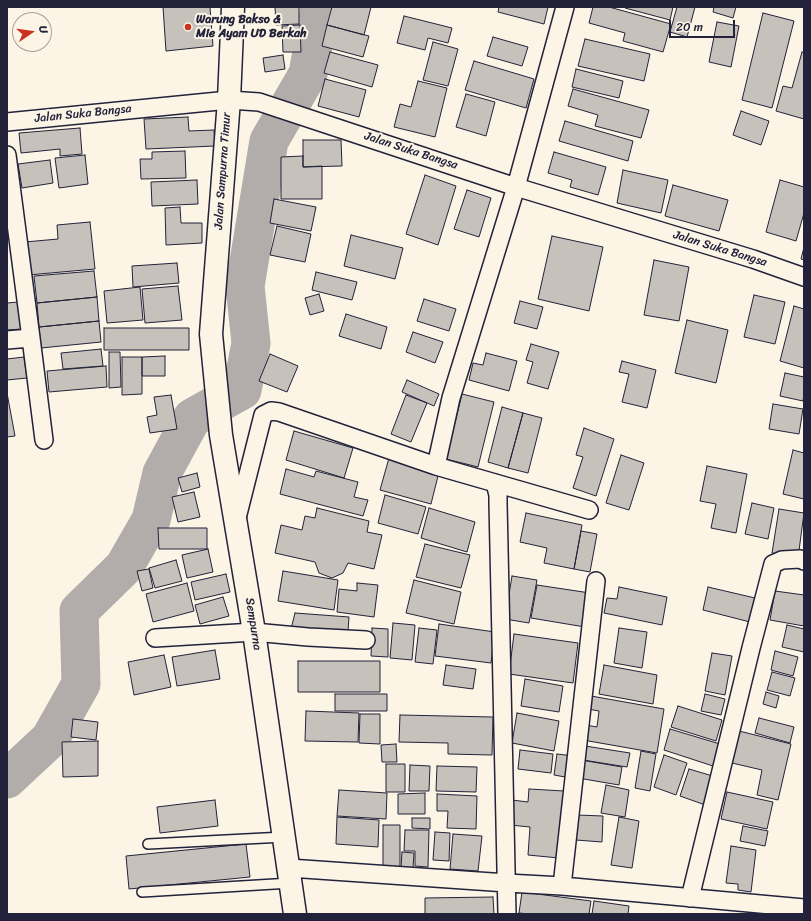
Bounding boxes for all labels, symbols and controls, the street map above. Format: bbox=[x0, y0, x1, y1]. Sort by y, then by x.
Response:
north arrow bbox=[12, 12, 52, 52]
scale bar bbox=[671, 12, 737, 38]
place label: Warung Bakso & Mie Ayam UD Berkah bbox=[196, 13, 306, 41]
text: 20 m bbox=[676, 16, 703, 38]
marker: Warung Bakso & Mie Ayam UD Berkah bbox=[183, 22, 193, 32]
text: U bbox=[33, 24, 53, 35]
street label: Jalan Suka Bangsa bbox=[34, 102, 132, 126]
street label: Jalan Sampurna Timur bbox=[212, 112, 234, 230]
street label: Jalan Suka Bangsa bbox=[363, 129, 459, 173]
street label: Jalan Suka Bangsa bbox=[671, 228, 769, 270]
street label: Sempurna bbox=[242, 597, 264, 651]

